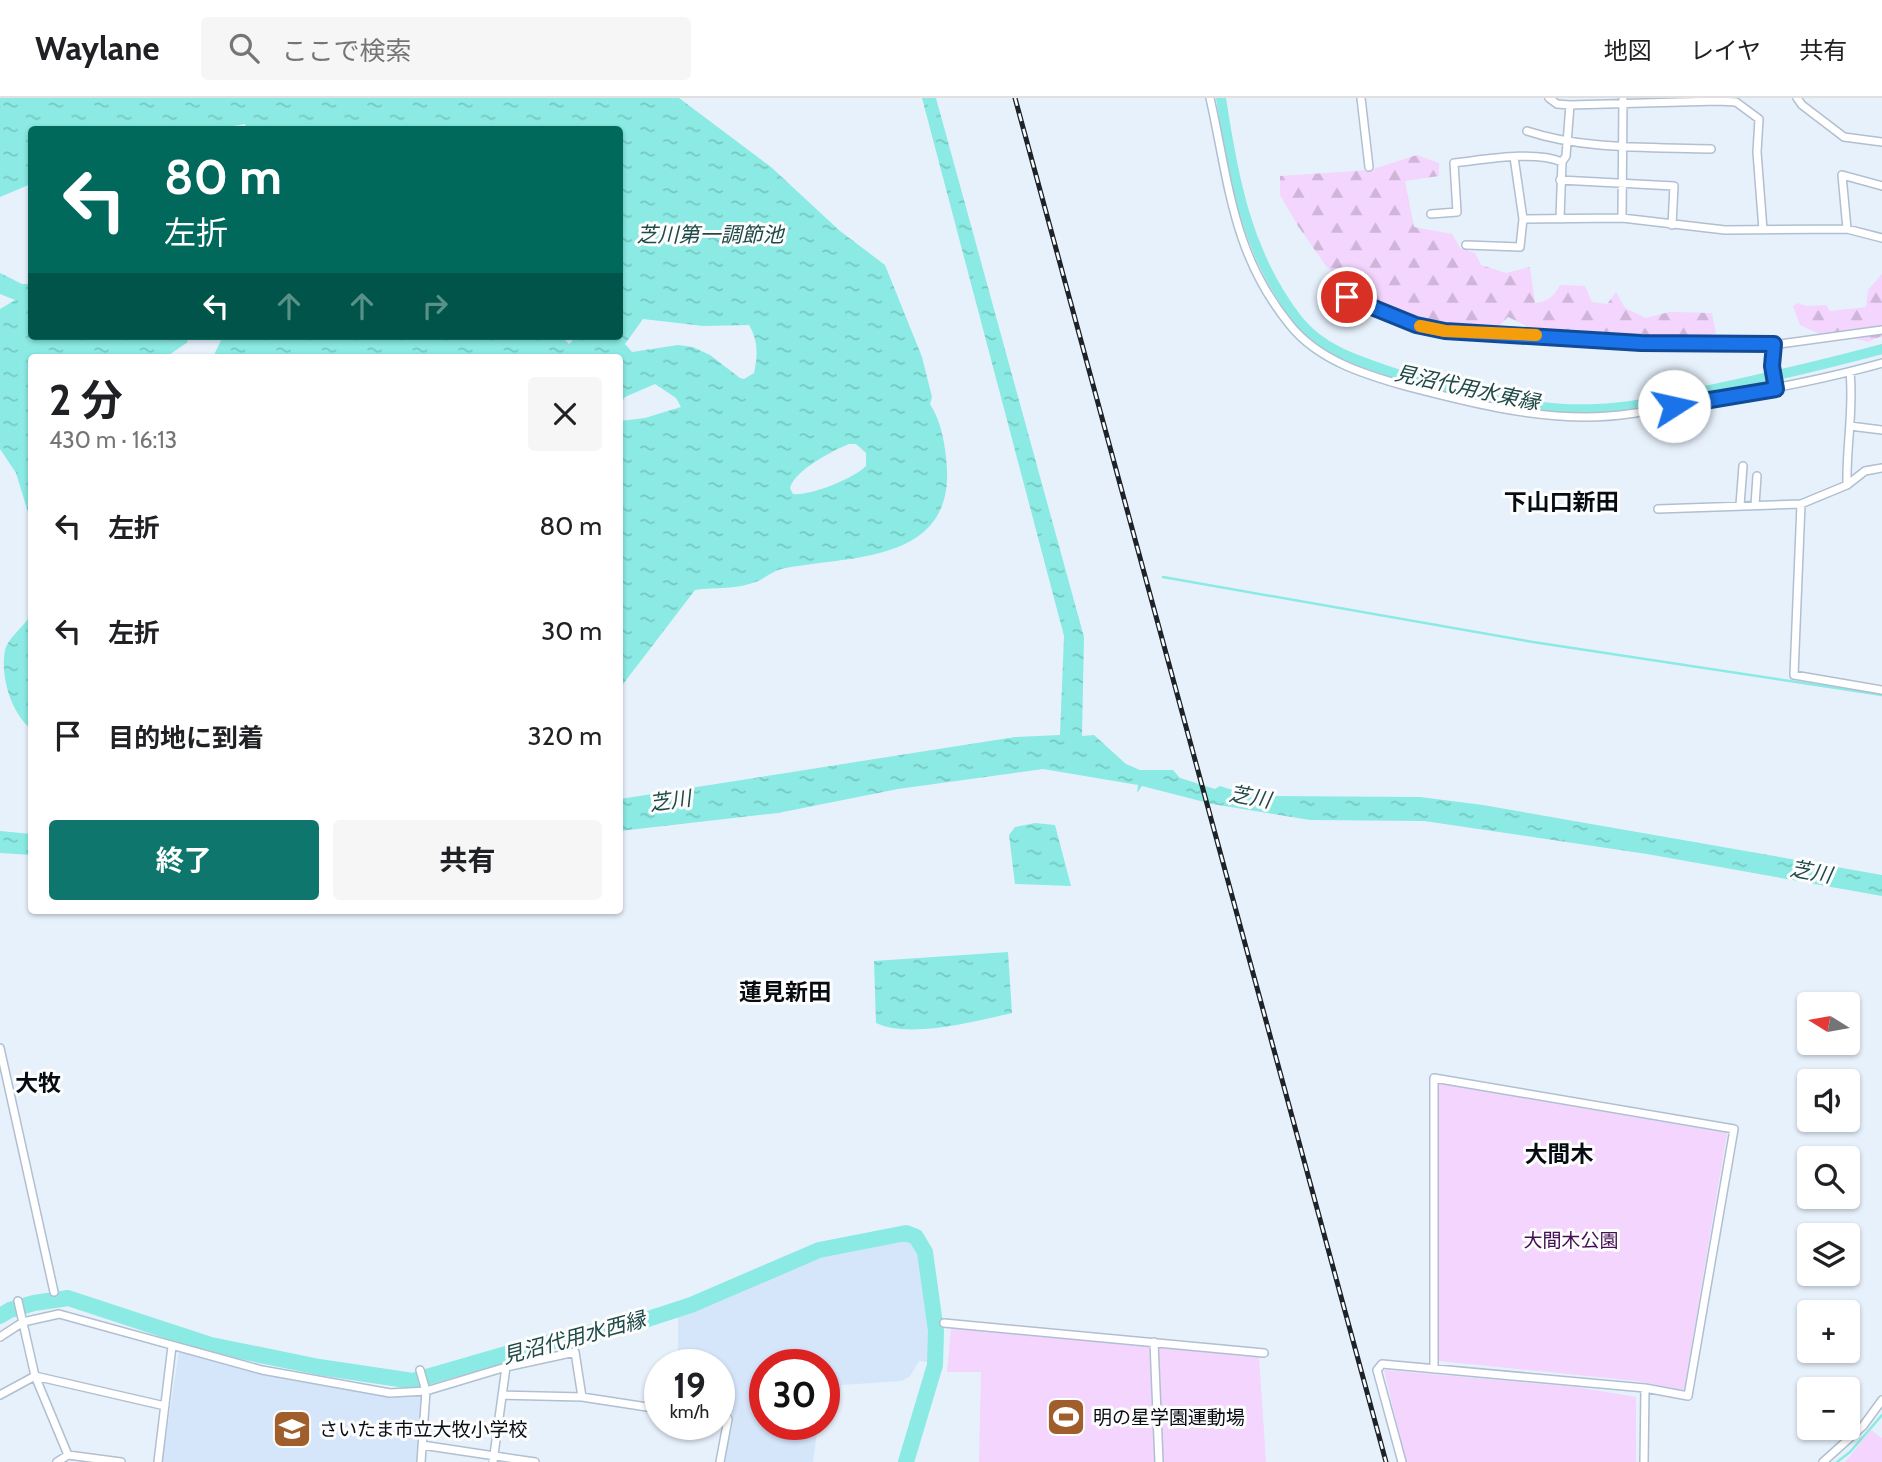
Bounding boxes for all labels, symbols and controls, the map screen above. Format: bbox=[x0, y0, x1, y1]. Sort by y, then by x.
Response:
search box bbox=[201, 17, 691, 80]
text: Waylane bbox=[35, 28, 159, 68]
icon: search bbox=[225, 29, 263, 67]
text: ここで検索 bbox=[281, 35, 411, 67]
text: 地図 bbox=[1604, 36, 1652, 65]
text: レイヤ bbox=[1690, 36, 1761, 65]
text: 共有 bbox=[1799, 36, 1847, 65]
text: 80 m bbox=[164, 147, 282, 206]
icon: left bbox=[49, 154, 140, 245]
text: 左折 bbox=[164, 213, 228, 252]
water label: 芝川第一調節池 bbox=[637, 222, 785, 247]
pin bbox=[1317, 267, 1377, 327]
icon: arrive bbox=[1328, 278, 1366, 316]
icon: left bbox=[197, 287, 235, 325]
icon: ahead bbox=[270, 287, 308, 325]
icon: ahead bbox=[343, 287, 381, 325]
icon: right bbox=[416, 287, 454, 325]
water label: 見沼代用水東縁 bbox=[1393, 360, 1544, 415]
position arrow bbox=[1637, 369, 1711, 443]
text: 2 分 bbox=[49, 374, 123, 426]
button: close bbox=[528, 377, 602, 451]
text: 430 m · 16:13 bbox=[49, 426, 177, 454]
district label: 下山口新田 bbox=[1504, 488, 1619, 516]
icon: left bbox=[49, 507, 87, 545]
text: 80 m bbox=[539, 510, 602, 542]
text: 左折 bbox=[108, 512, 160, 544]
icon: left bbox=[49, 612, 87, 650]
text: 30 m bbox=[541, 615, 602, 647]
text: 左折 bbox=[108, 617, 160, 649]
icon: arrive bbox=[49, 717, 87, 755]
text: 320 m bbox=[528, 720, 602, 752]
text: 目的地に到着 bbox=[108, 722, 264, 754]
water label: 芝川 bbox=[1227, 781, 1275, 813]
water label: 芝川 bbox=[647, 785, 694, 816]
button: 終了 bbox=[49, 820, 319, 900]
button: 共有 bbox=[333, 820, 602, 900]
water label: 芝川 bbox=[1788, 856, 1836, 888]
district label: 蓮見新田 bbox=[739, 978, 831, 1006]
north arrow bbox=[1797, 992, 1860, 1055]
map controls bbox=[1797, 992, 1860, 1440]
district label: 大牧 bbox=[15, 1069, 61, 1097]
button: sound bbox=[1797, 1069, 1860, 1132]
district label: 大間木 bbox=[1525, 1140, 1594, 1168]
button: search bbox=[1797, 1146, 1860, 1209]
button: layers bbox=[1797, 1223, 1860, 1286]
park label: 大間木公園 bbox=[1523, 1229, 1619, 1252]
button: + bbox=[1797, 1300, 1860, 1363]
water label: 見沼代用水西縁 bbox=[500, 1306, 650, 1369]
speed limit sign: 30 bbox=[749, 1349, 840, 1440]
text: 19 bbox=[673, 1364, 706, 1407]
button: − bbox=[1797, 1377, 1860, 1440]
sports icon: 明の星学園運動場 bbox=[1045, 1396, 1087, 1438]
text: km/h bbox=[670, 1401, 709, 1423]
place label: 明の星学園運動場 bbox=[1093, 1406, 1245, 1429]
school or university icon: さいたま市立大牧小学校 bbox=[271, 1408, 313, 1450]
place label: さいたま市立大牧小学校 bbox=[319, 1418, 527, 1441]

